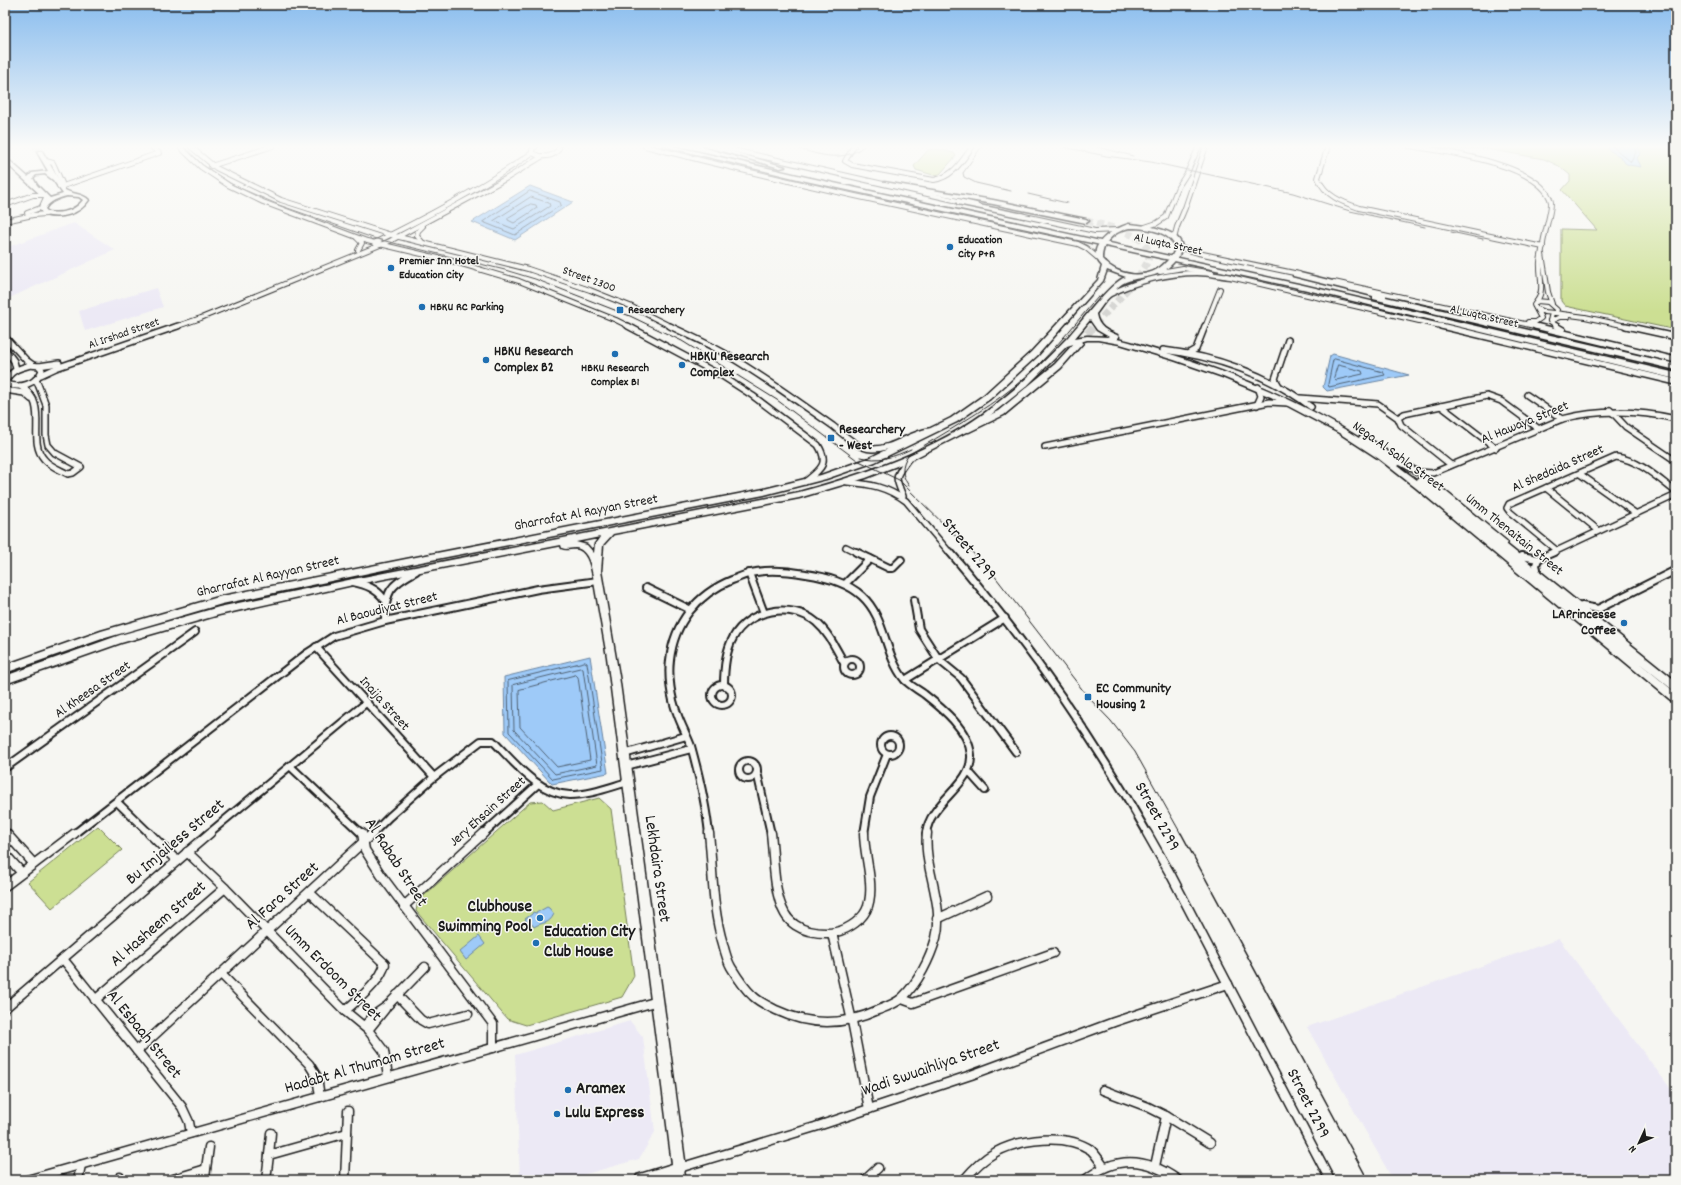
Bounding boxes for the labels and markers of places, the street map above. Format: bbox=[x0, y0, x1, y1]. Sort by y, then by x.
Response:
place label: Education City P+R bbox=[958, 232, 1003, 263]
marker: Education City P+R bbox=[945, 242, 955, 252]
place label: Premier Inn Hotel Education City bbox=[399, 253, 479, 284]
marker: Premier Inn Hotel Education City bbox=[386, 263, 396, 273]
place label: HBKU RC Parking bbox=[430, 299, 504, 316]
marker: HBKU RC Parking bbox=[417, 302, 427, 312]
place label: Researchery bbox=[628, 302, 686, 319]
marker: Researchery bbox=[615, 305, 625, 315]
place label: HBKU Research Complex B2 bbox=[494, 342, 574, 378]
place label: HBKU Research Complex bbox=[690, 347, 770, 383]
marker: HBKU Research Complex B1 bbox=[610, 349, 620, 359]
marker: HBKU Research Complex B2 bbox=[481, 355, 491, 365]
place label: HBKU Research Complex B1 bbox=[581, 360, 649, 391]
marker: HBKU Research Complex bbox=[677, 360, 687, 370]
place label: Researchery - West bbox=[839, 420, 906, 456]
marker: Researchery - West bbox=[826, 433, 836, 443]
place label: LAPrincesse Coffee bbox=[1552, 605, 1616, 641]
marker: LAPrincesse Coffee bbox=[1619, 618, 1629, 628]
place label: EC Community Housing 2 bbox=[1096, 679, 1172, 715]
marker: EC Community Housing 2 bbox=[1083, 692, 1093, 702]
place label: Clubhouse Swimming Pool bbox=[438, 896, 533, 940]
marker: Clubhouse Swimming Pool bbox=[535, 913, 545, 923]
place label: Education City Club House bbox=[544, 921, 636, 965]
marker: Education City Club House bbox=[531, 938, 541, 948]
place label: Aramex bbox=[576, 1078, 626, 1102]
marker: Aramex bbox=[563, 1085, 573, 1095]
place label: Lulu Express bbox=[565, 1102, 645, 1126]
marker: Lulu Express bbox=[552, 1109, 562, 1119]

